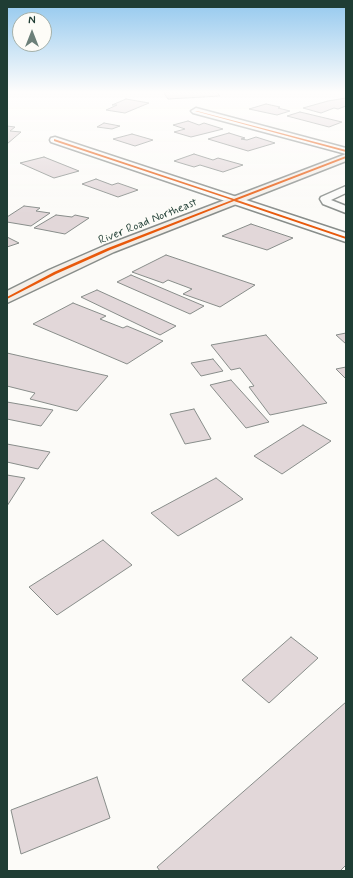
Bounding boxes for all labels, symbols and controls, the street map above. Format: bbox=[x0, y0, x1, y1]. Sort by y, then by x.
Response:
north arrow bbox=[12, 12, 52, 52]
text: N bbox=[28, 14, 36, 28]
street label: River Road Northeast bbox=[97, 196, 199, 248]

